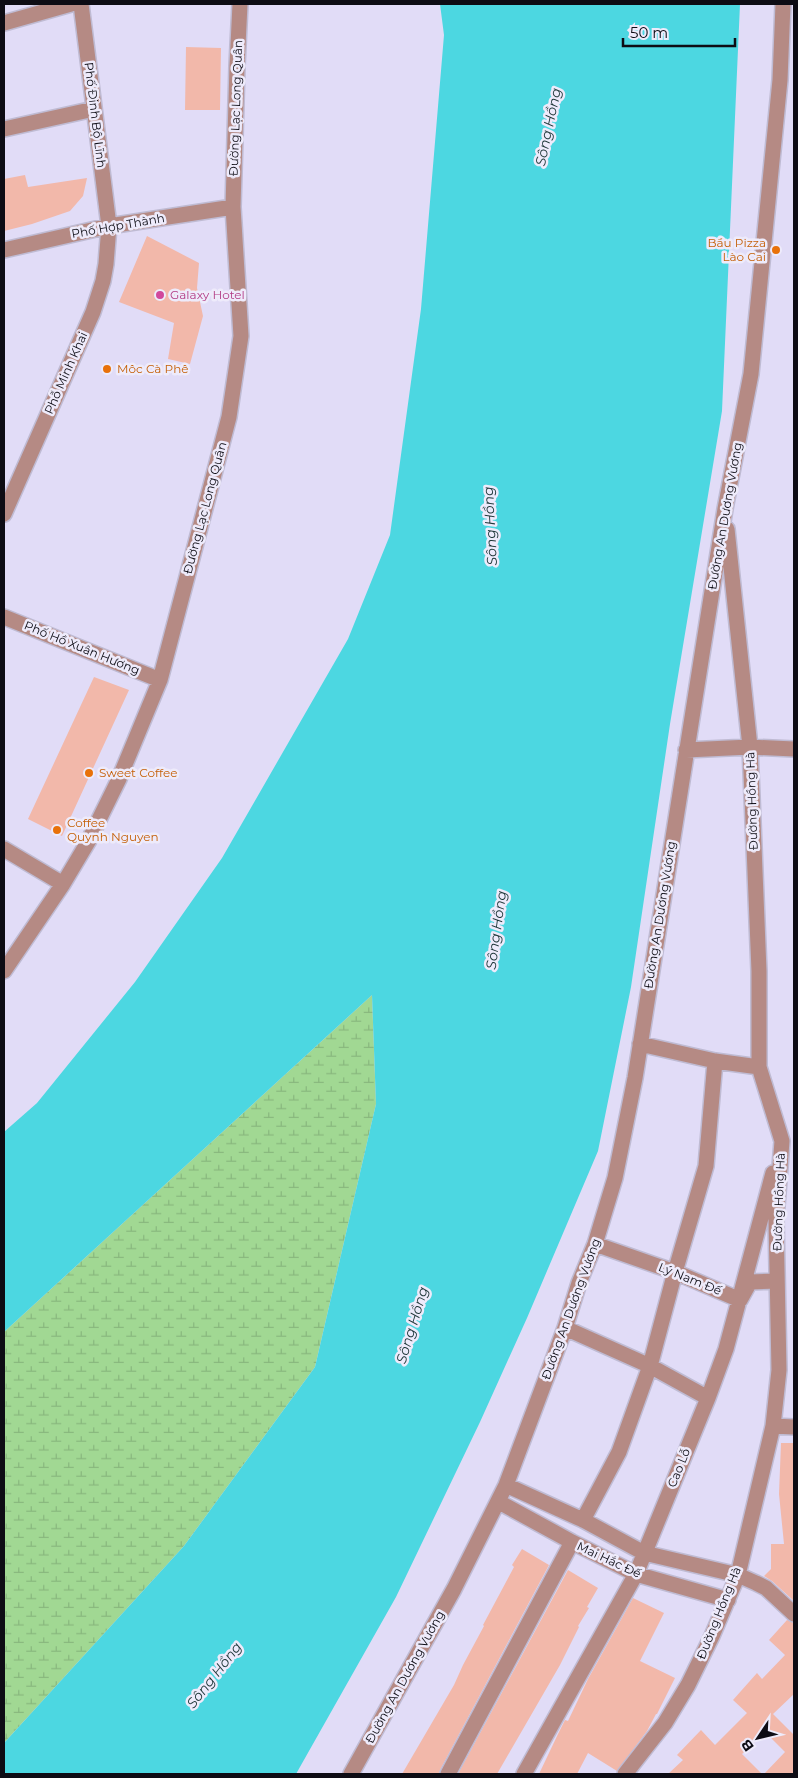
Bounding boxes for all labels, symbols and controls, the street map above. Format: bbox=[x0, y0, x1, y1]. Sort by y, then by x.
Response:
scale bar bbox=[623, 15, 736, 47]
text: 50 m bbox=[630, 23, 668, 42]
street label: Đường Lạc Long Quân bbox=[226, 40, 245, 176]
street label: Phố Đinh Bộ Lĩnh bbox=[82, 61, 109, 169]
water label: Sông Hồng bbox=[531, 86, 565, 168]
street label: Phố Hợp Thành bbox=[70, 210, 166, 241]
place label: Bầu Pizza Lào Cai bbox=[707, 235, 766, 264]
marker: Bầu Pizza Lào Cai bbox=[770, 244, 782, 256]
place label: Galaxy Hotel bbox=[170, 287, 245, 302]
marker: Galaxy Hotel bbox=[154, 289, 166, 301]
street label: Phỗ Minh Khai bbox=[41, 329, 90, 416]
place label: Môc Cà Phê bbox=[117, 361, 189, 376]
marker: Môc Cà Phê bbox=[101, 363, 113, 375]
street label: Đường Lạc Long Quân bbox=[180, 440, 229, 576]
street label: Đường An Dương Vương bbox=[704, 441, 745, 591]
water label: Sông Hồng bbox=[479, 486, 501, 566]
street label: Phố Hồ Xuân Hương bbox=[22, 617, 142, 678]
street label: Đường Hồng Hà bbox=[742, 752, 761, 850]
place label: Sweet Coffee bbox=[99, 765, 177, 780]
marker: Sweet Coffee bbox=[83, 767, 95, 779]
place label: Coffee Quynh Nguyen bbox=[67, 815, 159, 844]
marker: Coffee Quynh Nguyen bbox=[51, 824, 63, 836]
street label: Đường An Dương Vương bbox=[640, 840, 679, 990]
water label: Sông Hồng bbox=[482, 889, 510, 971]
street label: Đường Hồng Hà bbox=[769, 1153, 788, 1251]
street label: Đường An Dương Vương bbox=[538, 1236, 603, 1382]
street label: Lý Nam Đế bbox=[656, 1259, 725, 1298]
water label: Sông Hồng bbox=[392, 1284, 432, 1366]
street label: Cao Lỗ bbox=[664, 1446, 693, 1489]
street label: Mai Hắc Đế bbox=[575, 1538, 644, 1581]
street label: Đường Hồng Hà bbox=[693, 1564, 744, 1661]
street label: Đường An Dương Vương bbox=[362, 1608, 447, 1746]
water label: Sông Hồng bbox=[182, 1638, 246, 1712]
north arrow bbox=[733, 1713, 783, 1763]
text: B bbox=[737, 1736, 758, 1755]

